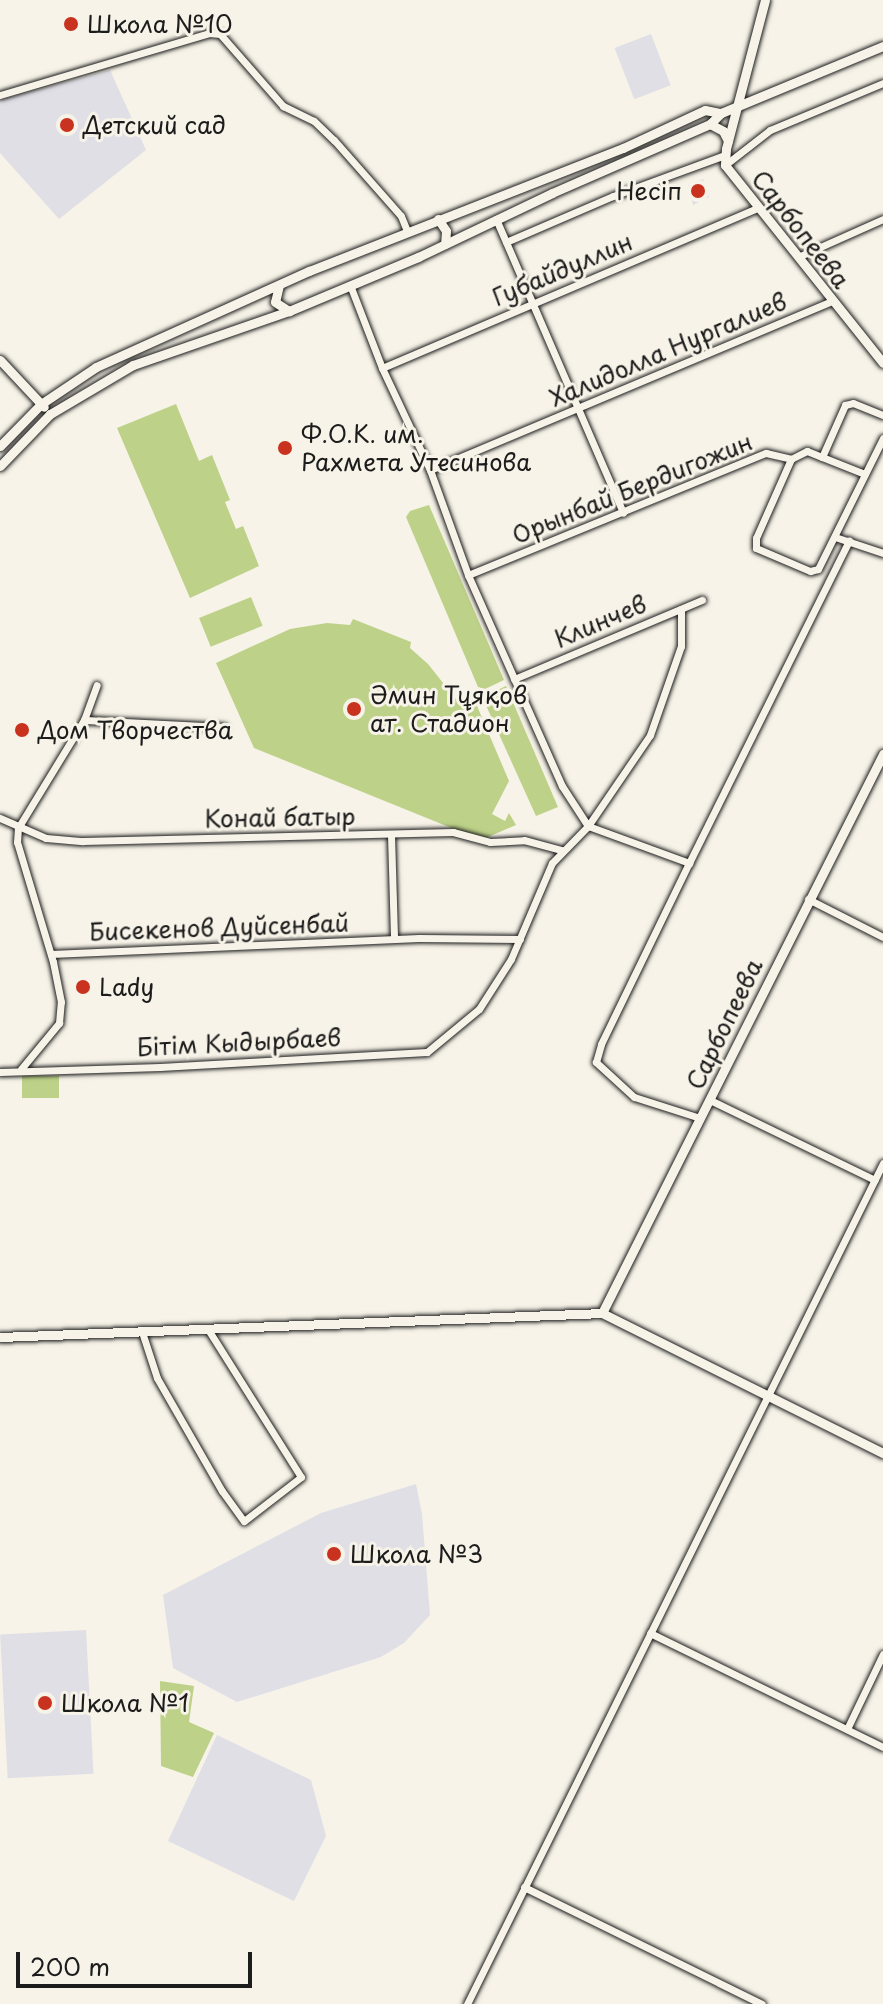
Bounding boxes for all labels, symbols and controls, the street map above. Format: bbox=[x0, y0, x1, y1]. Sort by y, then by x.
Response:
place label: Школа №10 bbox=[87, 10, 233, 38]
marker: Школа №10 bbox=[62, 15, 80, 33]
place label: Детский сад bbox=[83, 111, 228, 139]
marker: Детский сад bbox=[58, 116, 76, 134]
street label: Сарбопеева bbox=[746, 164, 856, 294]
place label: Несіп bbox=[617, 177, 682, 205]
marker: Несіп bbox=[689, 182, 707, 200]
street label: Губайдуллин bbox=[488, 227, 636, 311]
street label: Халидолла Нургалиев bbox=[545, 286, 791, 412]
place label: Ф.О.К. им. Рахмета Утесинова bbox=[301, 420, 531, 476]
street label: Орынбай Бердигожин bbox=[507, 426, 757, 550]
marker: Ф.О.К. им. Рахмета Утесинова bbox=[276, 439, 294, 457]
street label: Клинчев bbox=[550, 589, 650, 653]
place label: Әмин Тұяқов ат. Стадион bbox=[370, 681, 527, 737]
marker: Әмин Тұяқов ат. Стадион bbox=[345, 700, 363, 718]
place label: Дом Творчества bbox=[38, 716, 234, 744]
marker: Дом Творчества bbox=[13, 721, 31, 739]
street label: Конай батыр bbox=[203, 801, 357, 833]
street label: Бисекенов Дуйсенбай bbox=[89, 908, 349, 946]
street label: Сарбопеева bbox=[680, 954, 768, 1094]
place label: Lady bbox=[99, 973, 154, 1001]
marker: Lady bbox=[74, 978, 92, 996]
street label: Бiтiм Кыдырбаев bbox=[136, 1022, 342, 1062]
place label: Школа №3 bbox=[350, 1540, 484, 1568]
marker: Школа №3 bbox=[325, 1545, 343, 1563]
place label: Школа №1 bbox=[61, 1689, 190, 1717]
marker: Школа №1 bbox=[36, 1694, 54, 1712]
scale bar bbox=[20, 1936, 256, 1986]
text: 200 m bbox=[30, 1948, 110, 1984]

